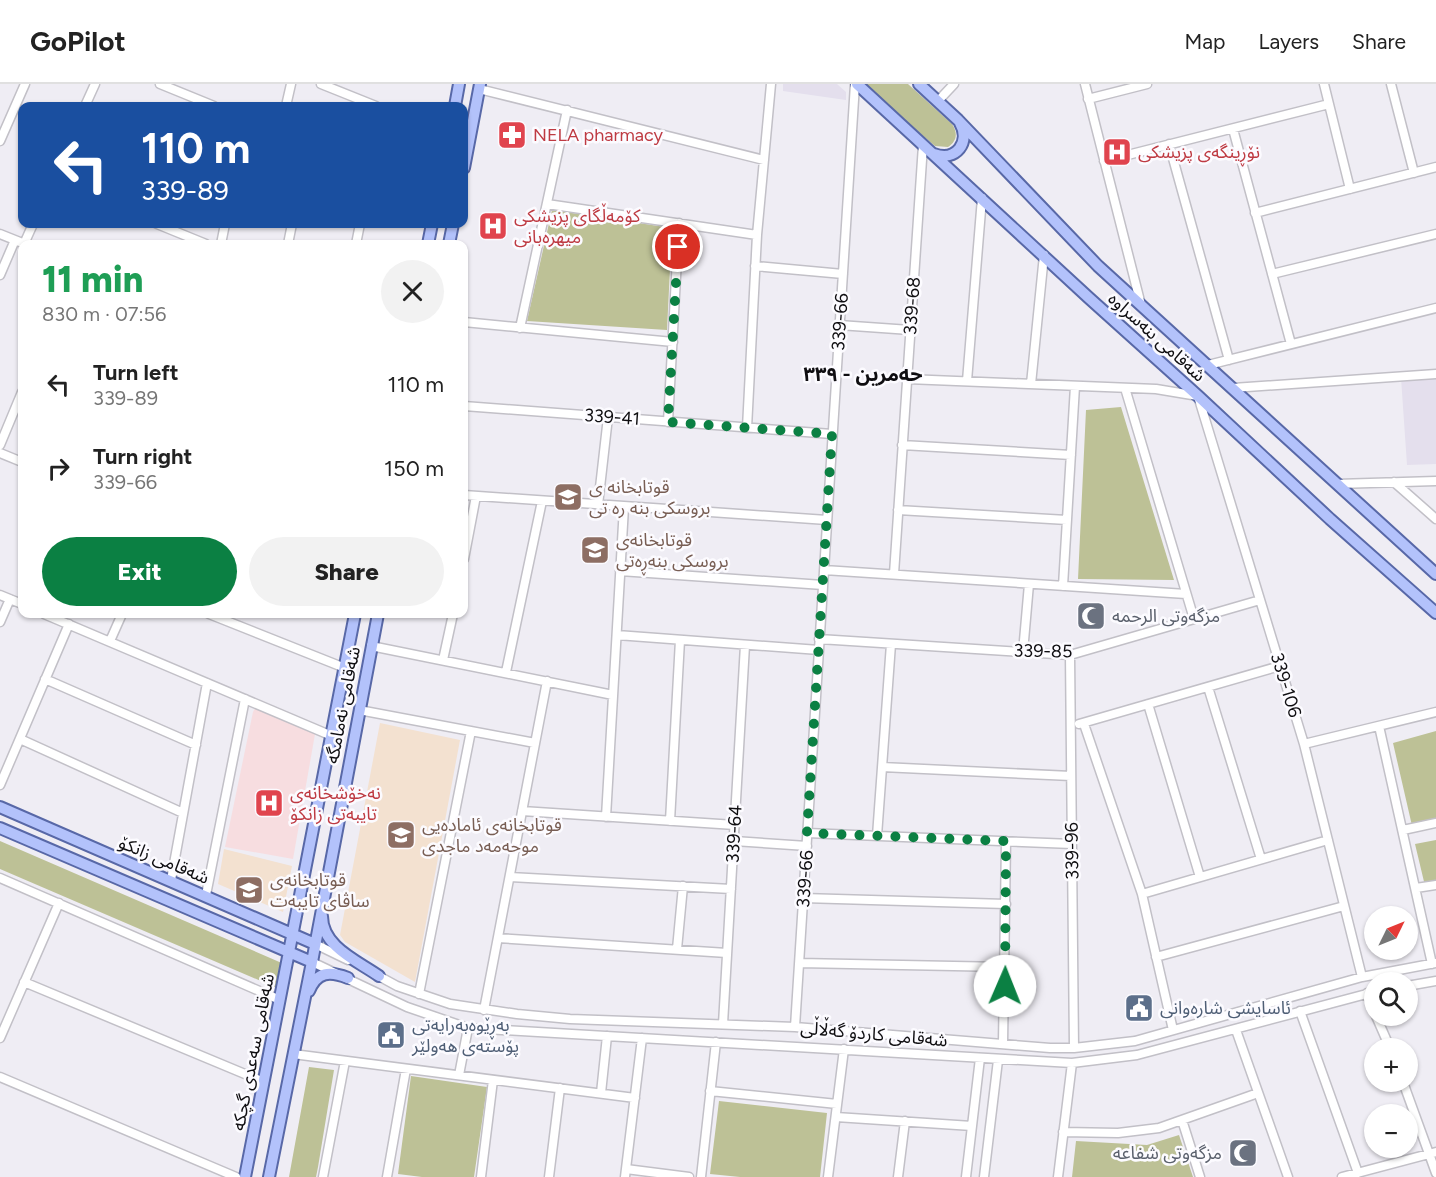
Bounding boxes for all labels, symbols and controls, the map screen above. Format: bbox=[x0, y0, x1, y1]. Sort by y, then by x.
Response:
text: GoPilot bbox=[30, 24, 126, 58]
text: Map bbox=[1185, 29, 1225, 54]
text: Layers bbox=[1258, 29, 1319, 54]
text: Share bbox=[1352, 29, 1406, 54]
pharmacy icon: NELA pharmacy bbox=[496, 119, 528, 151]
text: 110 m bbox=[141, 123, 250, 174]
place label: NELA pharmacy bbox=[533, 124, 664, 146]
icon: left bbox=[42, 126, 120, 204]
hospital icon: نۆڕینگەی پزیشکی bbox=[1101, 136, 1133, 168]
place label: نۆڕینگەی پزیشکی bbox=[1138, 141, 1260, 167]
text: 339-89 bbox=[141, 174, 229, 207]
place label: کۆمەڵگای پزیشکی میهرەبانی bbox=[514, 203, 641, 248]
hospital icon: کۆمەڵگای پزیشکی میهرەبانی bbox=[477, 210, 509, 242]
pin bbox=[652, 221, 703, 272]
icon: arrive bbox=[661, 230, 694, 263]
text: 11 min bbox=[42, 258, 143, 301]
button: close bbox=[381, 260, 444, 323]
street label: 339-68 bbox=[899, 276, 925, 336]
street label: شەقامی بنەسراوە bbox=[1104, 288, 1210, 386]
street label: 339-66 bbox=[827, 292, 853, 352]
text: 830 m · 07:56 bbox=[42, 302, 166, 326]
text: Turn left bbox=[93, 359, 179, 386]
district label: حەمرین - ٣٣٩ bbox=[803, 362, 923, 386]
icon: left bbox=[42, 368, 75, 401]
text: 110 m bbox=[388, 371, 444, 398]
text: 339-89 bbox=[93, 386, 158, 410]
street label: 339-41 bbox=[583, 404, 641, 430]
text: Turn right bbox=[93, 443, 192, 470]
icon: right bbox=[42, 452, 75, 485]
text: 150 m bbox=[384, 455, 444, 482]
text: 339-66 bbox=[93, 470, 157, 494]
place label: قوتابخانه ى بروسكى بنه ره تى bbox=[589, 476, 710, 519]
school or university icon: قوتابخانه ى بروسكى بنه ره تى bbox=[552, 481, 584, 513]
place label: قوتابخانەی بروسکی بنەڕەتی bbox=[616, 529, 729, 576]
school or university icon: قوتابخانەی بروسکی بنەڕەتی bbox=[579, 534, 611, 566]
button: Exit bbox=[42, 537, 237, 606]
button: Share bbox=[249, 537, 444, 606]
mosque icon: مزگەوتی الرحمە bbox=[1075, 600, 1107, 632]
place label: مزگەوتی الرحمە bbox=[1112, 605, 1220, 627]
street label: 339-85 bbox=[1013, 639, 1073, 663]
street label: شەقامی نەمامگە bbox=[321, 645, 365, 765]
street label: 339-106 bbox=[1266, 650, 1306, 720]
place label: نەخۆشخانەی تایبەتی زانکۆ bbox=[290, 782, 381, 825]
hospital icon: نەخۆشخانەی تایبەتی زانکۆ bbox=[253, 787, 285, 819]
street label: 339-64 bbox=[721, 804, 747, 864]
place label: قوتابخانەی ئامادەیی موحەمەد ماجدی bbox=[422, 814, 562, 857]
school or university icon: قوتابخانەی ئامادەیی موحەمەد ماجدی bbox=[385, 819, 417, 851]
street label: 339-96 bbox=[1060, 822, 1084, 880]
street label: شەقامی زانکۆ bbox=[115, 831, 213, 889]
street label: 339-66 bbox=[792, 849, 818, 909]
place label: قوتابخانەی ساڤای تایبەت bbox=[270, 869, 370, 912]
school or university icon: قوتابخانەی ساڤای تایبەت bbox=[233, 874, 265, 906]
north arrow bbox=[1364, 906, 1418, 960]
map controls bbox=[1364, 906, 1418, 1158]
position arrow bbox=[973, 954, 1037, 1018]
street label: شەقامی سەعدی گچکە bbox=[227, 972, 279, 1132]
button: search bbox=[1364, 972, 1418, 1026]
public building icon: ئاسایشی شارەوانی bbox=[1123, 992, 1155, 1024]
place label: ئاسایشی شارەوانی bbox=[1160, 997, 1291, 1019]
place label: بەڕێوەبەرایەتی پۆستەی هەولێر bbox=[411, 1014, 519, 1057]
street label: شەقامی کاردۆ گەڵاڵی bbox=[799, 1015, 949, 1051]
public building icon: بەڕێوەبەرایەتی پۆستەی هەولێر bbox=[375, 1019, 407, 1051]
button: + bbox=[1364, 1038, 1418, 1092]
button: − bbox=[1364, 1104, 1418, 1158]
mosque icon: مزگەوتی شفاعە bbox=[1227, 1137, 1259, 1169]
place label: مزگەوتی شفاعە bbox=[1113, 1142, 1222, 1164]

